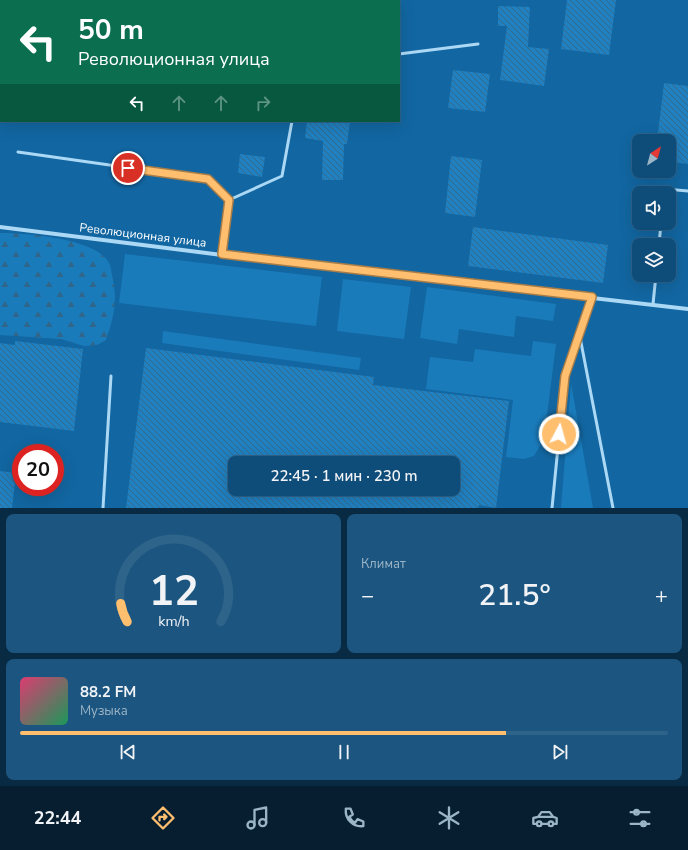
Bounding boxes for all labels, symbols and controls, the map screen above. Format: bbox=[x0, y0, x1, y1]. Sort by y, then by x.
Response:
text: 50 m bbox=[78, 11, 144, 49]
icon: left bbox=[12, 16, 64, 68]
text: Революционная улица bbox=[78, 47, 270, 71]
icon: left bbox=[126, 92, 148, 114]
icon: ahead bbox=[168, 92, 190, 114]
icon: ahead bbox=[210, 92, 232, 114]
icon: right bbox=[252, 92, 274, 114]
north arrow bbox=[632, 134, 676, 178]
map controls bbox=[632, 134, 676, 282]
pin bbox=[111, 151, 145, 185]
icon: arrive bbox=[117, 157, 139, 179]
button: sound bbox=[632, 186, 676, 230]
street label: Революционная улица bbox=[79, 219, 207, 251]
button: layers bbox=[632, 238, 676, 282]
position arrow bbox=[538, 413, 580, 455]
speed limit sign: 20 bbox=[12, 444, 64, 496]
text: 22:45 · 1 мин · 230 m bbox=[270, 466, 418, 486]
text: Климат bbox=[361, 555, 406, 573]
text: 12 bbox=[149, 562, 198, 619]
text: 21.5° bbox=[478, 575, 551, 616]
text: − bbox=[361, 581, 374, 611]
text: + bbox=[655, 581, 668, 611]
text: km/h bbox=[158, 611, 189, 630]
text: 88.2 FM bbox=[80, 682, 136, 702]
text: Музыка bbox=[80, 702, 128, 720]
icon: previous bbox=[117, 741, 139, 763]
icon: pause bbox=[333, 741, 355, 763]
icon: next bbox=[549, 741, 571, 763]
icon: directions bbox=[149, 804, 177, 832]
icon: music bbox=[244, 804, 272, 832]
icon: phone bbox=[340, 804, 368, 832]
icon: climate bbox=[435, 804, 463, 832]
icon: car bbox=[531, 804, 559, 832]
icon: filters bbox=[626, 804, 654, 832]
text: 22:44 bbox=[34, 806, 81, 830]

